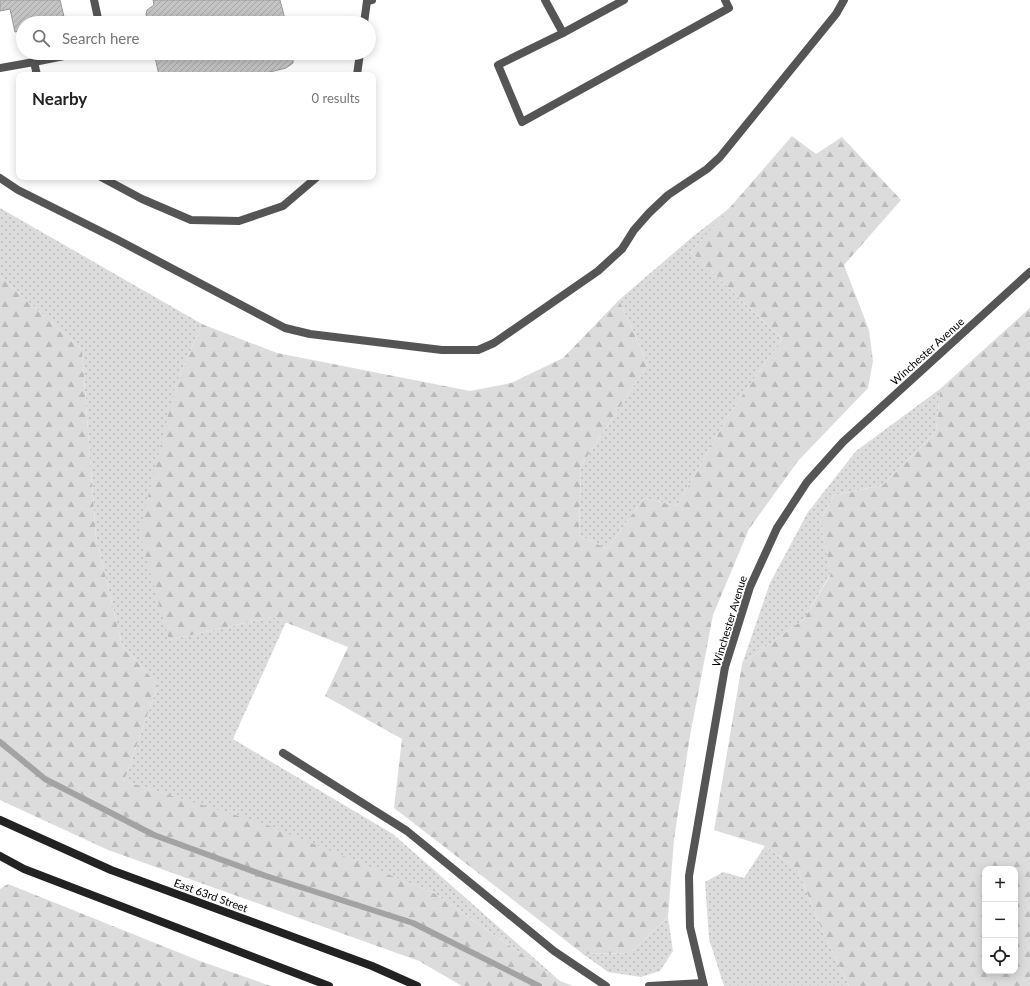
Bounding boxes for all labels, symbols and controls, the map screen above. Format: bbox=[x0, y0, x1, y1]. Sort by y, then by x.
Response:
search box bbox=[16, 16, 376, 60]
icon: search bbox=[30, 27, 52, 49]
text: Search here bbox=[62, 29, 139, 47]
text: Nearby bbox=[32, 88, 87, 109]
text: 0 results bbox=[312, 90, 360, 106]
street label: Winchester Avenue bbox=[888, 314, 967, 387]
street label: Winchester Avenue bbox=[709, 574, 749, 668]
map controls bbox=[982, 866, 1018, 974]
button: + bbox=[982, 866, 1018, 902]
street label: East 63rd Street bbox=[172, 876, 250, 914]
button: − bbox=[982, 902, 1018, 938]
button: locate bbox=[982, 938, 1018, 974]

